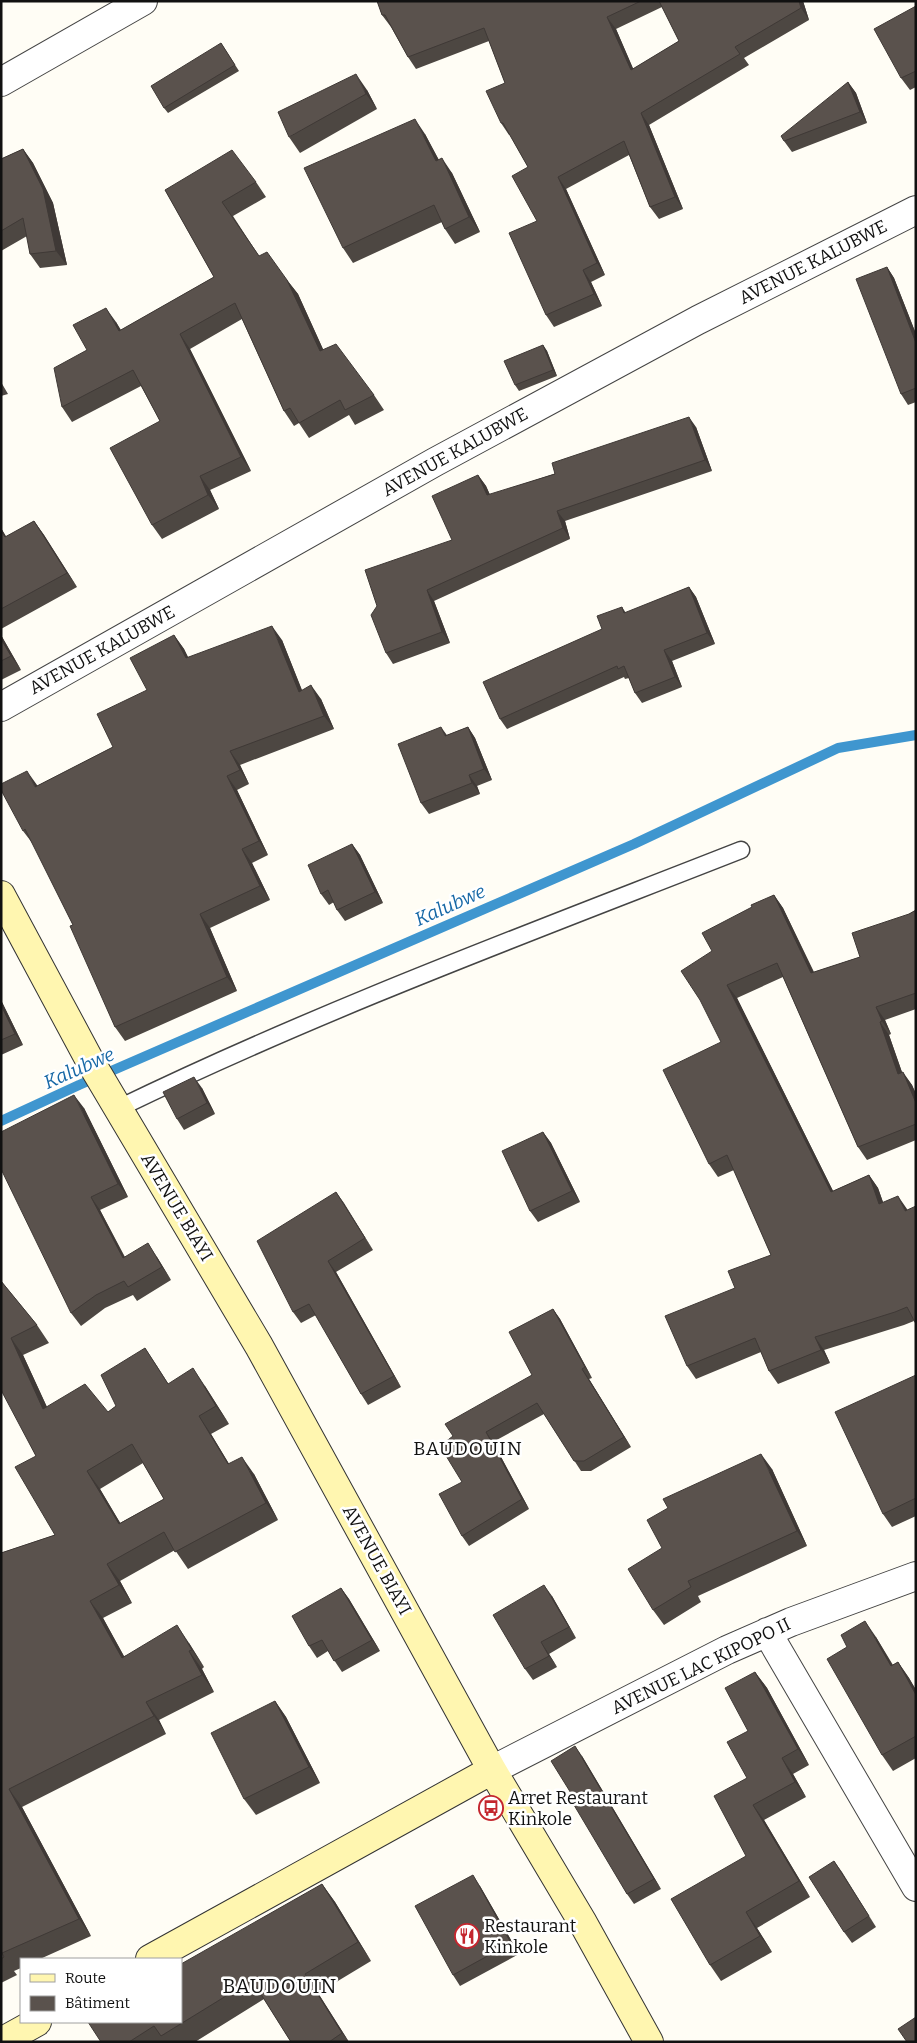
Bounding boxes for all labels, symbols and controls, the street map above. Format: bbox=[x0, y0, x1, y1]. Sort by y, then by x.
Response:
street label: AVENUE KALUBWE bbox=[735, 215, 891, 309]
street label: AVENUE KALUBWE bbox=[378, 403, 532, 501]
street label: AVENUE KALUBWE bbox=[25, 601, 179, 699]
water label: Kalubwe bbox=[411, 879, 489, 931]
water label: Kalubwe bbox=[40, 1042, 118, 1094]
street label: AVENUE BIAYI bbox=[136, 1149, 218, 1265]
district label: BAUDOUIN bbox=[413, 1437, 523, 1460]
street label: AVENUE BIAYI bbox=[338, 1501, 416, 1619]
street label: AVENUE LAC KIPOPO II bbox=[608, 1613, 794, 1719]
place label: Arret Restaurant Kinkole bbox=[508, 1787, 648, 1830]
bus stop icon: Arret Restaurant Kinkole bbox=[478, 1795, 504, 1821]
place label: Restaurant Kinkole bbox=[484, 1915, 577, 1958]
restaurant icon: Restaurant Kinkole bbox=[454, 1923, 480, 1949]
legend bbox=[20, 1958, 182, 2023]
text: Route bbox=[65, 1969, 106, 1987]
district label: BAUDOUIN bbox=[223, 1974, 337, 1998]
text: Bâtiment bbox=[65, 1994, 130, 2012]

